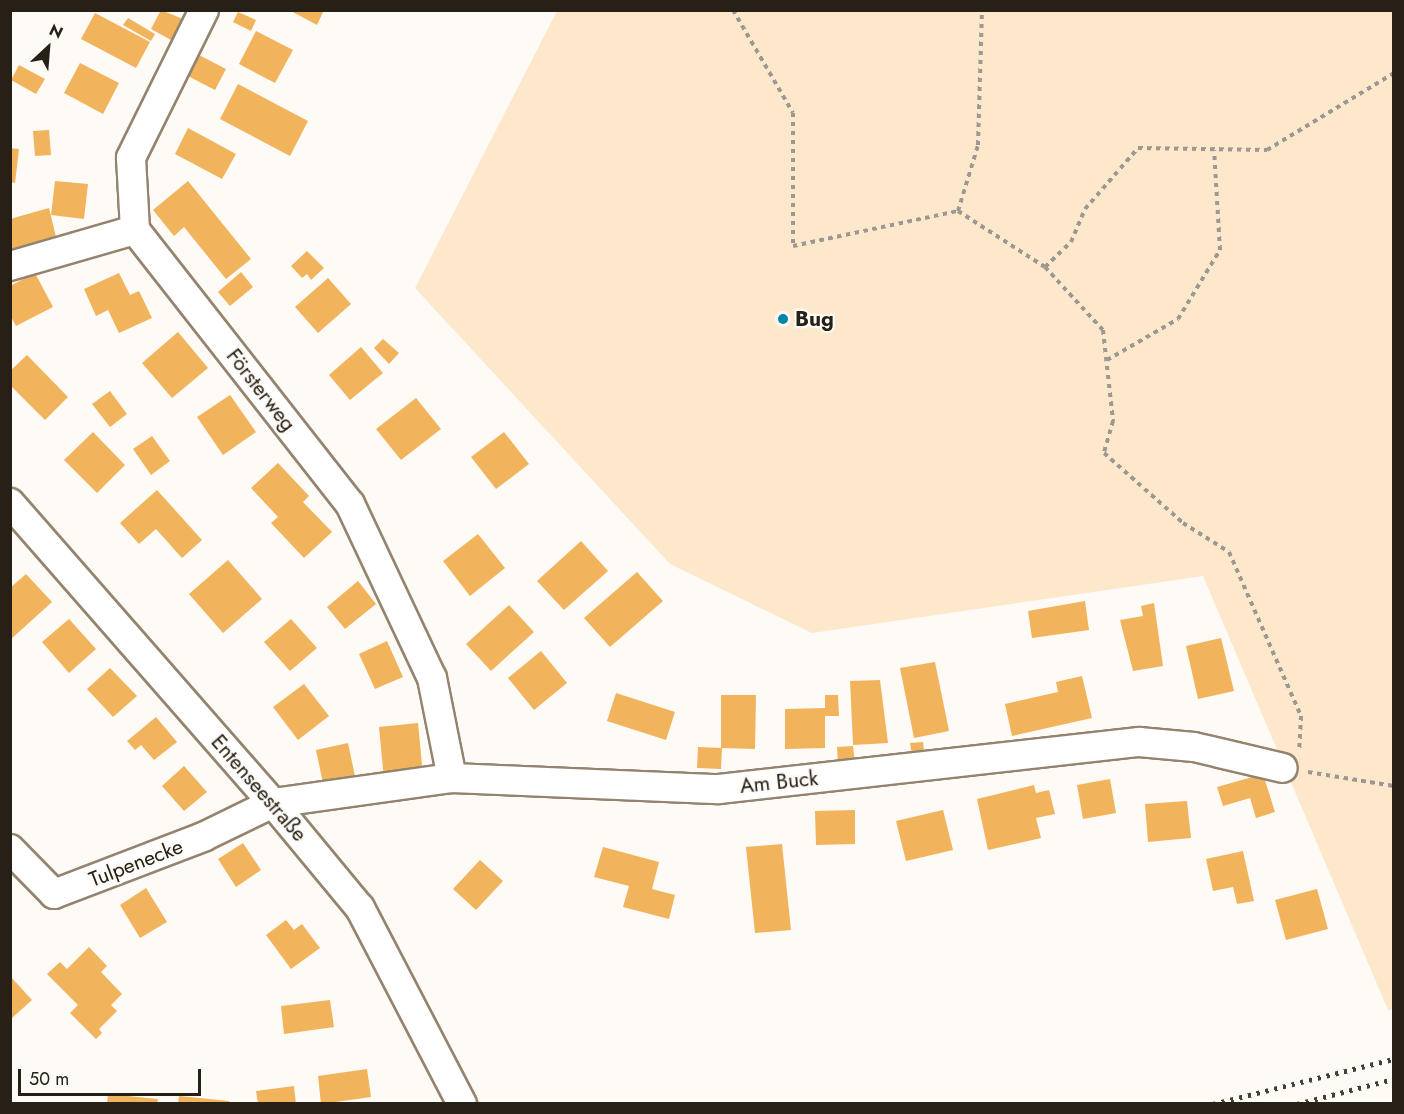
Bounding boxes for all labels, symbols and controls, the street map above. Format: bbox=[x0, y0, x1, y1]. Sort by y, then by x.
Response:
north arrow bbox=[18, 18, 78, 78]
text: N bbox=[45, 18, 67, 44]
place label: Bug bbox=[795, 306, 834, 332]
marker: Bug bbox=[776, 312, 790, 326]
street label: Försterweg bbox=[221, 344, 301, 436]
street label: Entenseestraße bbox=[206, 730, 312, 846]
street label: Am Buck bbox=[739, 765, 819, 799]
street label: Tulpenecke bbox=[86, 834, 186, 892]
scale bar bbox=[21, 1057, 204, 1095]
text: 50 m bbox=[29, 1066, 69, 1092]

